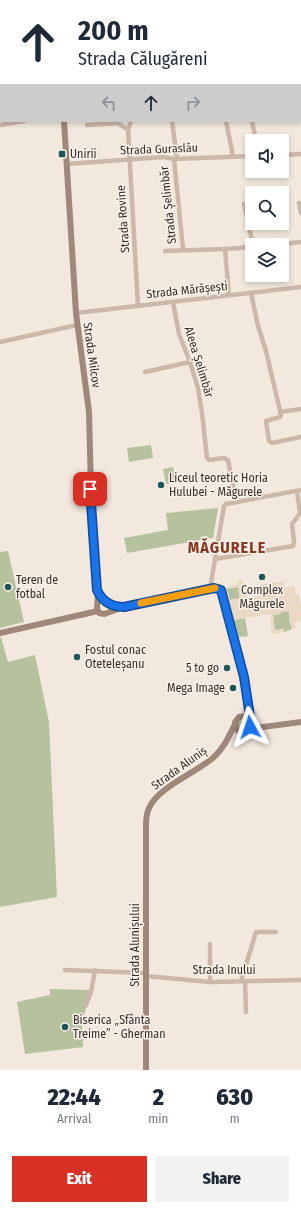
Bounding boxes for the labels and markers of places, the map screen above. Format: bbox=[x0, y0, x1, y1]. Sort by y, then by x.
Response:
place label: Unirii bbox=[70, 147, 97, 161]
marker: Unirii bbox=[57, 149, 67, 159]
place label: Liceul teoretic Horia Hulubei - Măgurele bbox=[169, 471, 268, 499]
pin bbox=[73, 472, 107, 506]
marker: Liceul teoretic Horia Hulubei - Măgurele bbox=[156, 480, 166, 490]
marker: Complex Măgurele bbox=[257, 572, 267, 582]
place label: Teren de fotbal bbox=[16, 573, 58, 601]
marker: Teren de fotbal bbox=[3, 582, 13, 592]
place label: Complex Măgurele bbox=[240, 583, 285, 611]
place label: Fostul conac Oteteleșanu bbox=[85, 643, 146, 672]
marker: Fostul conac Oteteleșanu bbox=[72, 652, 82, 662]
place label: 5 to go bbox=[186, 661, 219, 675]
marker: 5 to go bbox=[222, 663, 232, 673]
place label: Mega Image bbox=[167, 681, 225, 695]
marker: Mega Image bbox=[228, 683, 238, 693]
place label: Biserica „Sfânta Treime” - Gherman bbox=[73, 1013, 166, 1041]
marker: Biserica „Sfânta Treime” - Gherman bbox=[60, 1022, 70, 1032]

